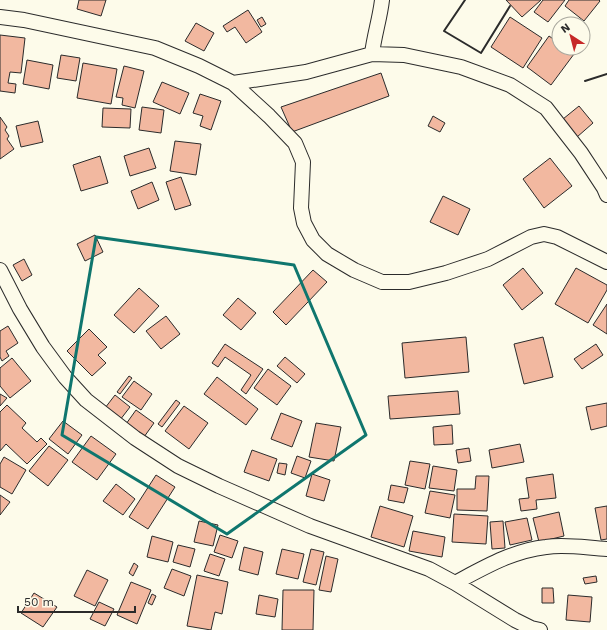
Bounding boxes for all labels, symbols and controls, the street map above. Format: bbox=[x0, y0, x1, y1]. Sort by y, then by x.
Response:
north arrow bbox=[551, 16, 591, 56]
text: N bbox=[558, 21, 573, 36]
scale bar bbox=[18, 588, 135, 614]
text: 50 m bbox=[24, 595, 54, 609]

